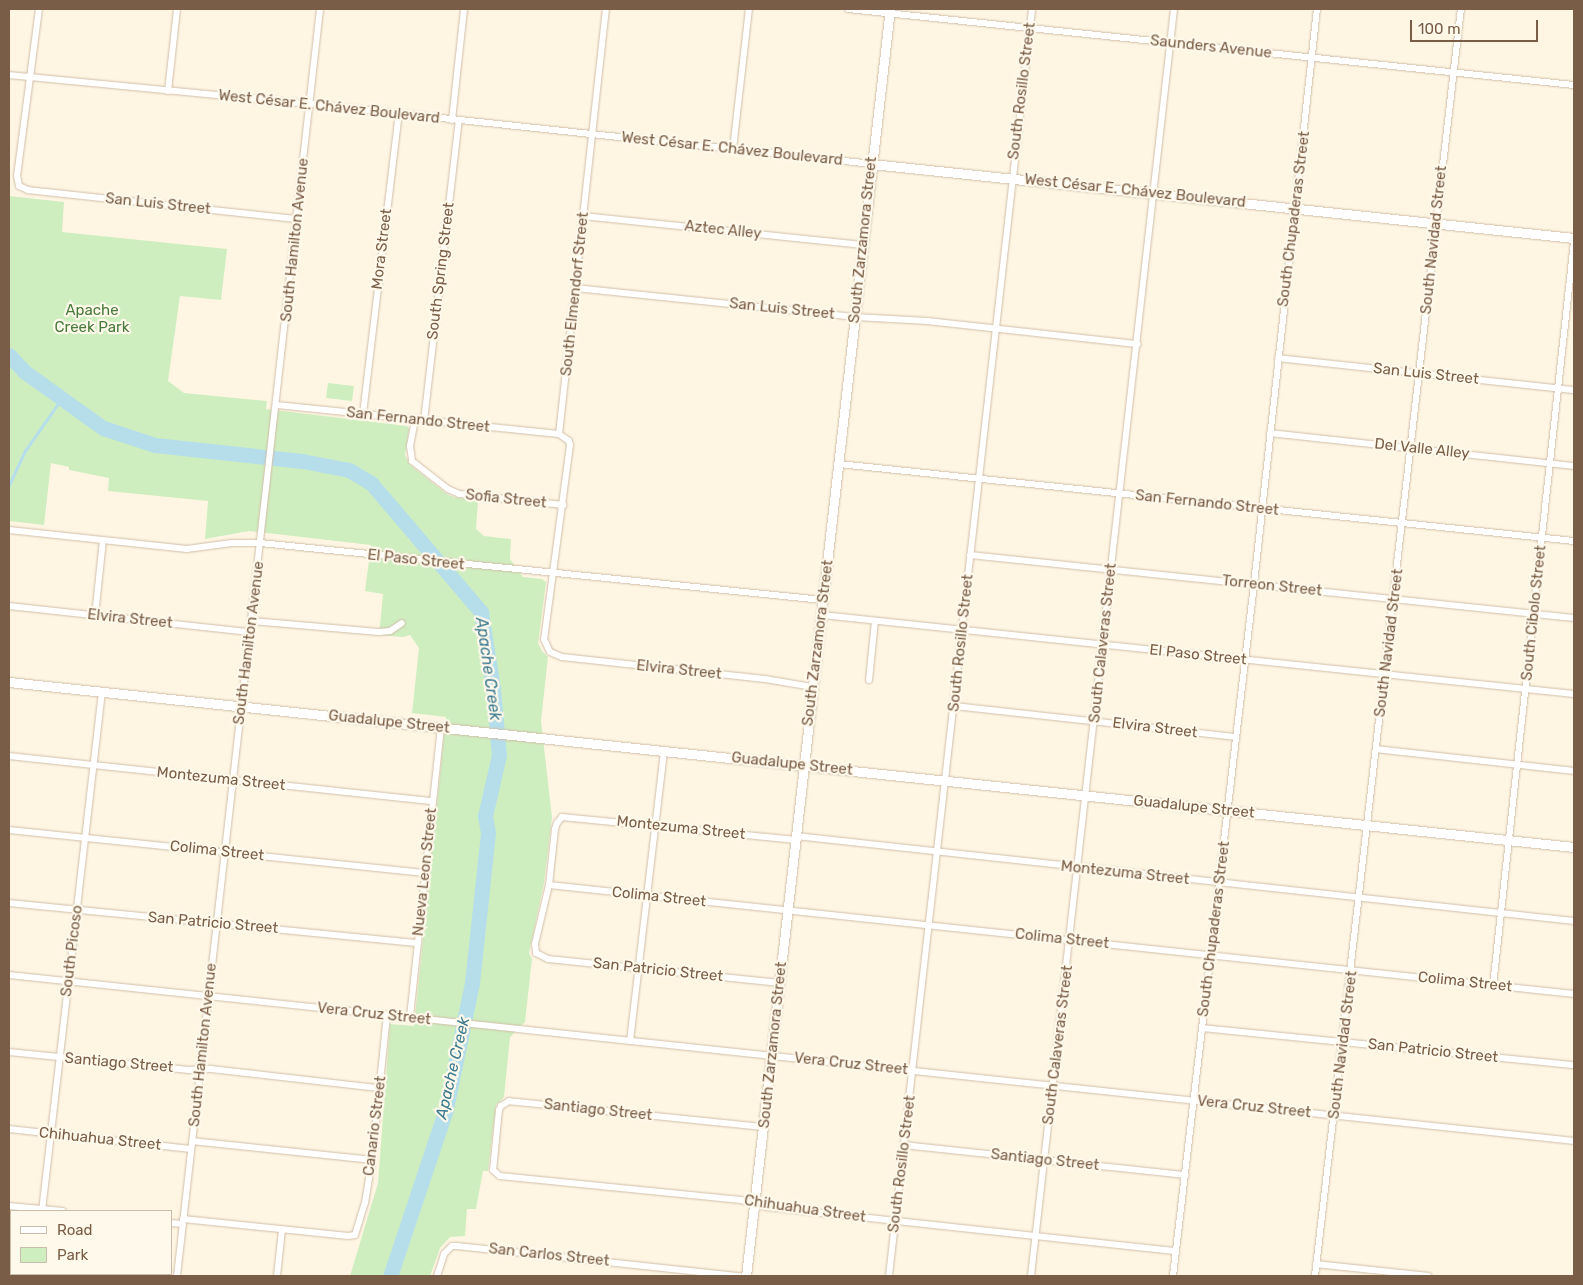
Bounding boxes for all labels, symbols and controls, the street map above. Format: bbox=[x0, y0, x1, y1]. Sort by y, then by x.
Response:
scale bar bbox=[1413, 10, 1540, 42]
text: 100 m bbox=[1418, 20, 1460, 38]
street label: South Rosillo Street bbox=[1005, 21, 1039, 161]
street label: Saunders Avenue bbox=[1149, 32, 1273, 62]
street label: West César E. Chávez Boulevard bbox=[217, 86, 441, 128]
street label: West César E. Chávez Boulevard bbox=[620, 128, 844, 170]
street label: South Chupaderas Street bbox=[1274, 130, 1314, 308]
street label: South Zarzamora Street bbox=[845, 156, 881, 324]
street label: South Hamilton Avenue bbox=[277, 157, 313, 323]
street label: South Navidad Street bbox=[1417, 165, 1451, 315]
street label: West César E. Chávez Boulevard bbox=[1023, 170, 1247, 212]
street label: San Luis Street bbox=[104, 190, 212, 218]
street label: South Spring Street bbox=[424, 201, 458, 341]
street label: Mora Street bbox=[368, 207, 396, 291]
street label: South Elmendorf Street bbox=[557, 211, 593, 377]
street label: Aztec Alley bbox=[683, 217, 763, 243]
street label: San Luis Street bbox=[728, 295, 836, 323]
park label: Apache Creek Park bbox=[55, 301, 129, 336]
street label: San Luis Street bbox=[1372, 360, 1480, 388]
street label: San Fernando Street bbox=[345, 404, 491, 436]
street label: Del Valle Alley bbox=[1373, 435, 1471, 463]
street label: Sofia Street bbox=[465, 486, 547, 512]
street label: San Fernando Street bbox=[1134, 487, 1280, 519]
street label: South Cibolo Street bbox=[1518, 544, 1550, 682]
street label: El Paso Street bbox=[367, 546, 465, 574]
street label: South Zarzamora Street bbox=[799, 559, 837, 727]
street label: South Hamilton Avenue bbox=[230, 560, 268, 726]
street label: South Calaveras Street bbox=[1086, 562, 1120, 724]
street label: South Navidad Street bbox=[1371, 568, 1407, 718]
street label: Torreon Street bbox=[1221, 572, 1323, 600]
street label: South Rosillo Street bbox=[945, 573, 977, 713]
street label: Elvira Street bbox=[87, 606, 173, 632]
water label: Apache Creek bbox=[471, 616, 505, 722]
street label: El Paso Street bbox=[1149, 641, 1247, 669]
street label: Elvira Street bbox=[636, 657, 722, 683]
street label: Guadalupe Street bbox=[328, 707, 450, 737]
street label: Elvira Street bbox=[1111, 714, 1199, 742]
street label: Guadalupe Street bbox=[731, 749, 853, 779]
street label: Montezuma Street bbox=[156, 763, 286, 795]
street label: Guadalupe Street bbox=[1133, 792, 1255, 822]
street label: Nueva Leon Street bbox=[409, 807, 441, 937]
street label: Montezuma Street bbox=[616, 812, 746, 844]
street label: Colima Street bbox=[169, 837, 265, 865]
street label: South Chupaderas Street bbox=[1194, 840, 1234, 1018]
street label: Montezuma Street bbox=[1060, 857, 1190, 889]
street label: Colima Street bbox=[611, 883, 707, 911]
street label: South Picoso bbox=[57, 904, 87, 998]
street label: San Patricio Street bbox=[147, 908, 279, 938]
street label: Colima Street bbox=[1014, 925, 1110, 953]
street label: San Patricio Street bbox=[592, 954, 724, 986]
street label: South Zarzamora Street bbox=[755, 961, 791, 1129]
street label: South Hamilton Avenue bbox=[185, 962, 221, 1128]
street label: South Calaveras Street bbox=[1039, 964, 1077, 1126]
street label: Colima Street bbox=[1417, 968, 1513, 996]
street label: South Navidad Street bbox=[1325, 970, 1361, 1120]
street label: Vera Cruz Street bbox=[316, 999, 432, 1029]
water label: Apache Creek bbox=[432, 1015, 474, 1121]
street label: San Patricio Street bbox=[1367, 1035, 1499, 1067]
street label: Santiago Street bbox=[64, 1049, 174, 1077]
street label: Vera Cruz Street bbox=[793, 1049, 909, 1079]
street label: Canario Street bbox=[360, 1075, 390, 1177]
street label: Vera Cruz Street bbox=[1196, 1092, 1312, 1122]
street label: South Rosillo Street bbox=[885, 1094, 919, 1234]
street label: Santiago Street bbox=[543, 1095, 653, 1125]
street label: Chihuahua Street bbox=[38, 1124, 162, 1154]
street label: Santiago Street bbox=[990, 1145, 1100, 1175]
street label: Chihuahua Street bbox=[743, 1192, 867, 1226]
legend bbox=[10, 1210, 172, 1275]
text: Road bbox=[57, 1221, 93, 1239]
street label: San Carlos Street bbox=[488, 1240, 610, 1270]
text: Park bbox=[57, 1246, 88, 1264]

